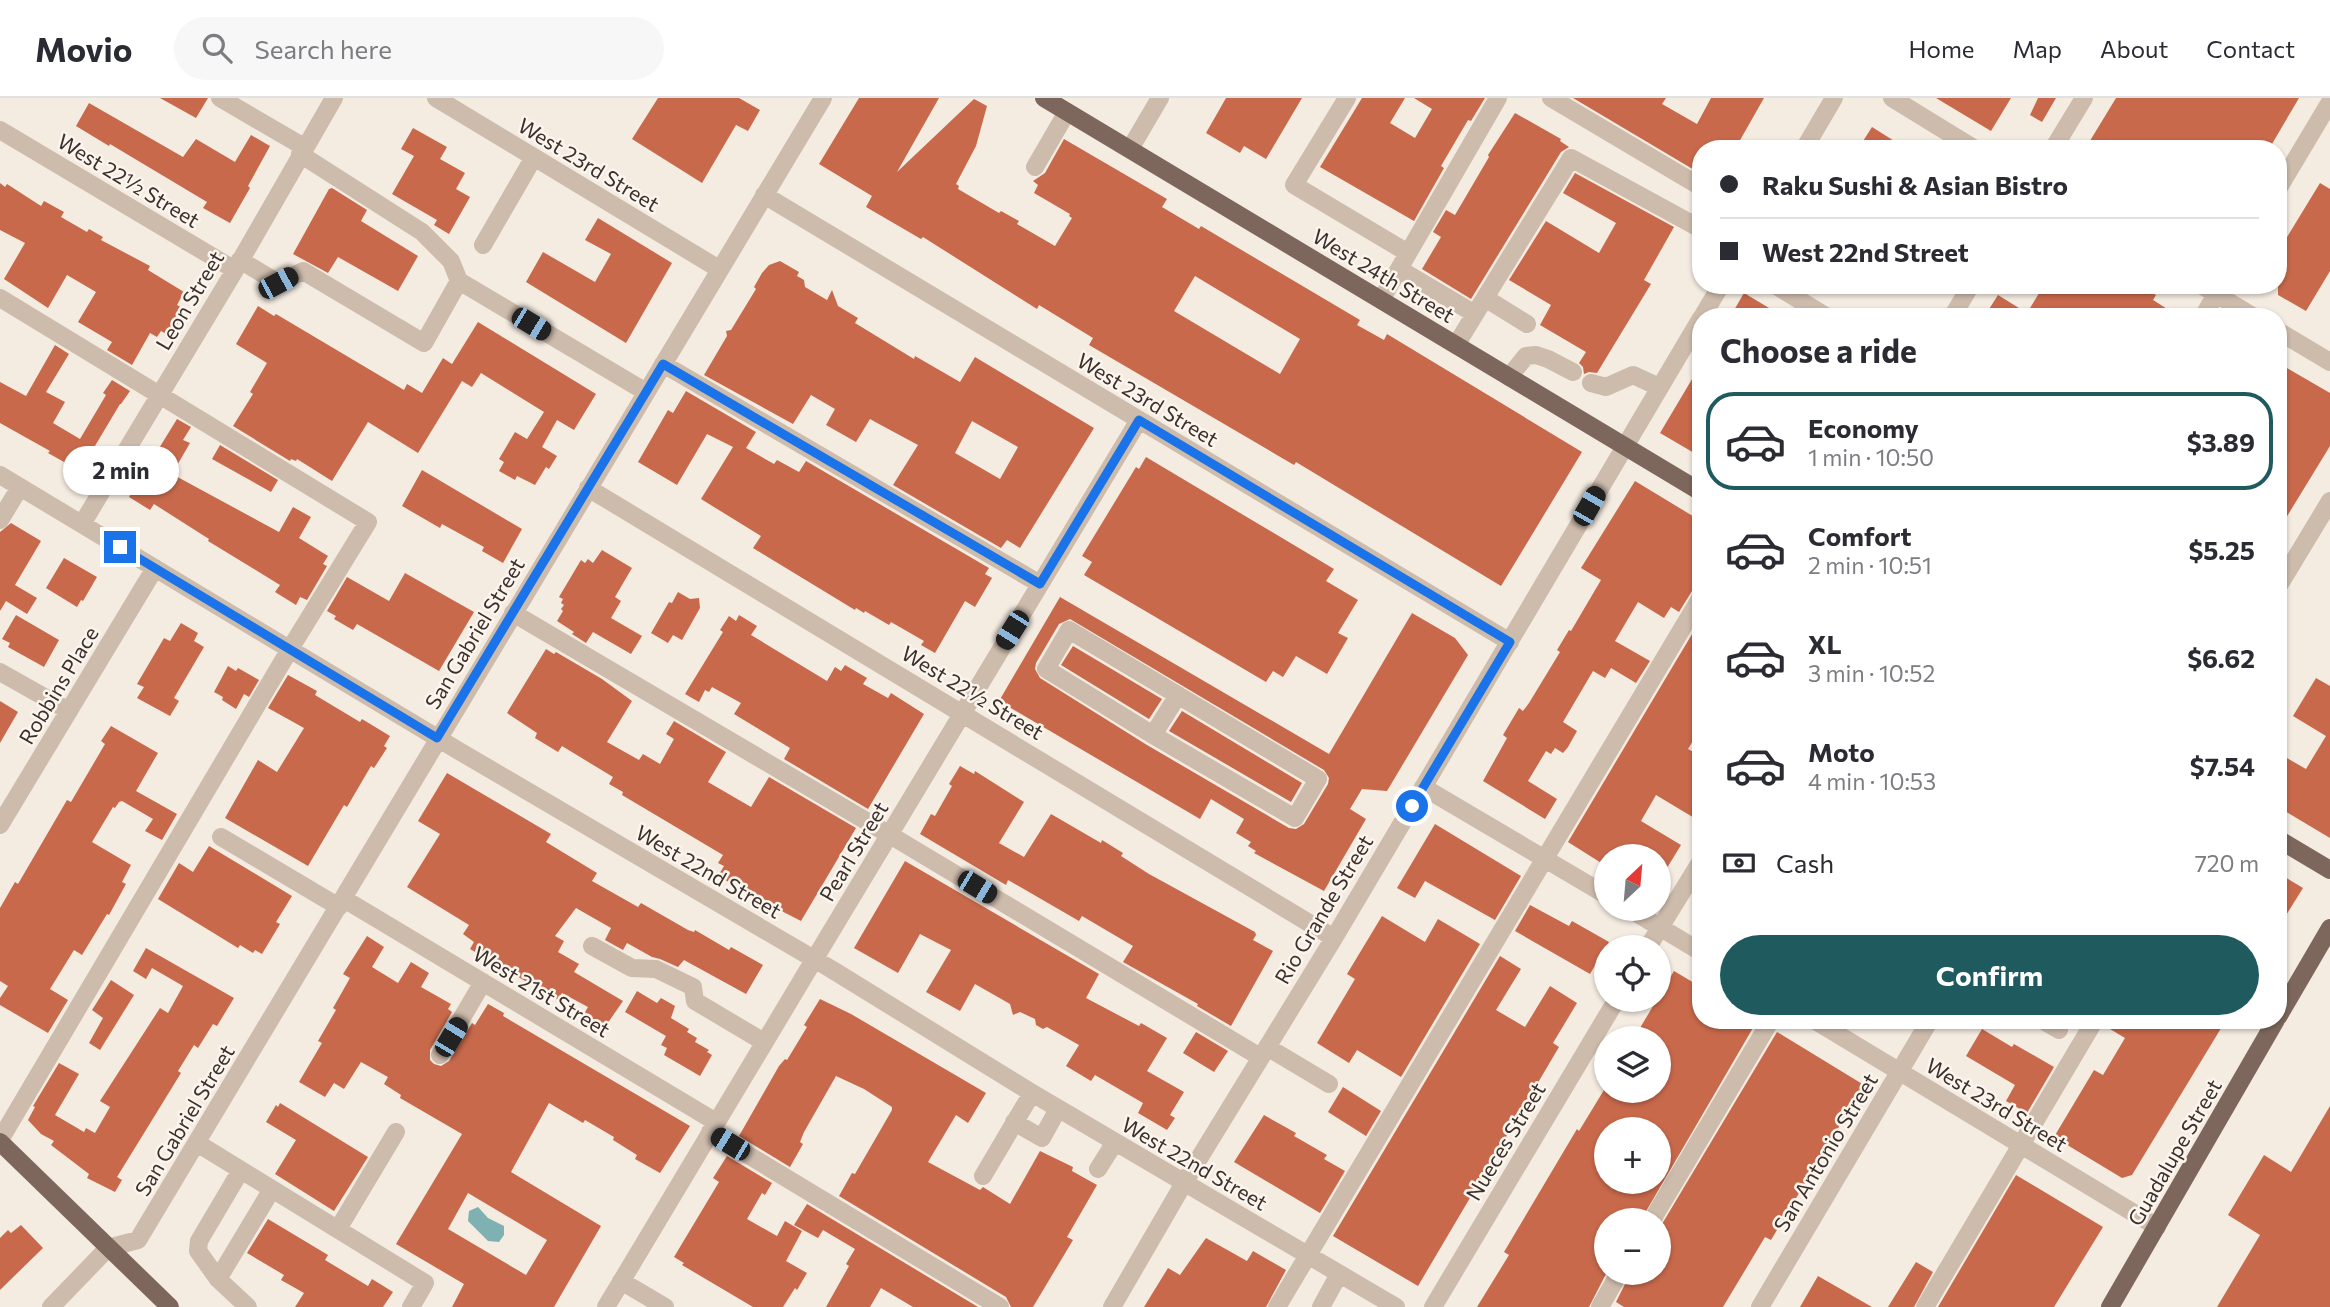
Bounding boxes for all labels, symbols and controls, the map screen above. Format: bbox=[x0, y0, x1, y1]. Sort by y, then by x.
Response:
search box bbox=[174, 17, 664, 80]
text: Movio bbox=[35, 28, 132, 69]
icon: search bbox=[198, 29, 236, 67]
text: Search here bbox=[254, 33, 392, 64]
text: Home bbox=[1909, 34, 1975, 63]
text: Map bbox=[2013, 34, 2062, 63]
text: About bbox=[2100, 34, 2168, 63]
text: Contact bbox=[2206, 34, 2295, 63]
street label: West 23rd Street bbox=[514, 112, 664, 216]
street label: West 22½ Street bbox=[54, 128, 204, 232]
text: Raku Sushi & Asian Bistro bbox=[1762, 169, 2068, 200]
street label: West 24th Street bbox=[1309, 223, 1459, 327]
text: West 22nd Street bbox=[1762, 236, 1969, 267]
street label: Leon Street bbox=[150, 246, 228, 354]
car bbox=[255, 264, 302, 302]
car bbox=[508, 304, 555, 344]
text: Choose a ride bbox=[1720, 330, 1917, 370]
street label: West 23rd Street bbox=[1073, 347, 1223, 451]
icon: car bbox=[1724, 410, 1787, 473]
text: Economy bbox=[1808, 412, 1919, 443]
text: $3.89 bbox=[2187, 426, 2255, 457]
text: 1 min · 10:50 bbox=[1808, 443, 1934, 471]
callout: 2 min bbox=[62, 446, 178, 494]
text: 2 min bbox=[92, 456, 150, 484]
car bbox=[1570, 483, 1609, 529]
icon: car bbox=[1724, 518, 1787, 581]
text: Comfort bbox=[1808, 520, 1911, 551]
route end bbox=[104, 531, 136, 563]
text: $5.25 bbox=[2188, 534, 2255, 565]
text: 2 min · 10:51 bbox=[1808, 551, 1932, 579]
street label: San Gabriel Street bbox=[419, 553, 529, 713]
car bbox=[992, 607, 1033, 653]
street label: Robbins Place bbox=[13, 622, 103, 748]
icon: car bbox=[1724, 626, 1787, 689]
text: XL bbox=[1808, 628, 1842, 659]
street label: West 22½ Street bbox=[898, 640, 1048, 744]
text: $6.62 bbox=[2187, 642, 2255, 673]
text: 3 min · 10:52 bbox=[1808, 659, 1935, 687]
icon: car bbox=[1724, 734, 1787, 797]
text: Moto bbox=[1808, 736, 1875, 767]
text: $7.54 bbox=[2190, 750, 2255, 781]
text: 4 min · 10:53 bbox=[1808, 767, 1936, 795]
route start bbox=[1396, 790, 1428, 822]
street label: Pearl Street bbox=[813, 797, 893, 905]
street label: West 22nd Street bbox=[632, 819, 786, 923]
street label: Rio Grande Street bbox=[1269, 830, 1377, 988]
north arrow bbox=[1594, 844, 1671, 920]
map controls bbox=[1594, 844, 1671, 1285]
icon: cash bbox=[1720, 844, 1758, 882]
text: Cash bbox=[1776, 847, 1834, 878]
text: 720 m bbox=[2195, 849, 2259, 877]
car bbox=[954, 867, 1001, 907]
button: locate bbox=[1594, 935, 1671, 1012]
button: Confirm bbox=[1720, 935, 2259, 1015]
street label: West 21st Street bbox=[469, 940, 615, 1042]
car bbox=[432, 1014, 471, 1060]
button: layers bbox=[1594, 1026, 1671, 1103]
street label: San Gabriel Street bbox=[129, 1040, 239, 1200]
street label: West 23rd Street bbox=[1922, 1052, 2072, 1156]
street label: San Antonio Street bbox=[1768, 1068, 1882, 1236]
street label: Guadalupe Street bbox=[2122, 1074, 2226, 1230]
street label: Nueces Street bbox=[1460, 1078, 1550, 1204]
street label: West 22nd Street bbox=[1118, 1111, 1272, 1215]
button: + bbox=[1594, 1117, 1671, 1194]
car bbox=[707, 1124, 754, 1164]
button: − bbox=[1594, 1208, 1671, 1285]

